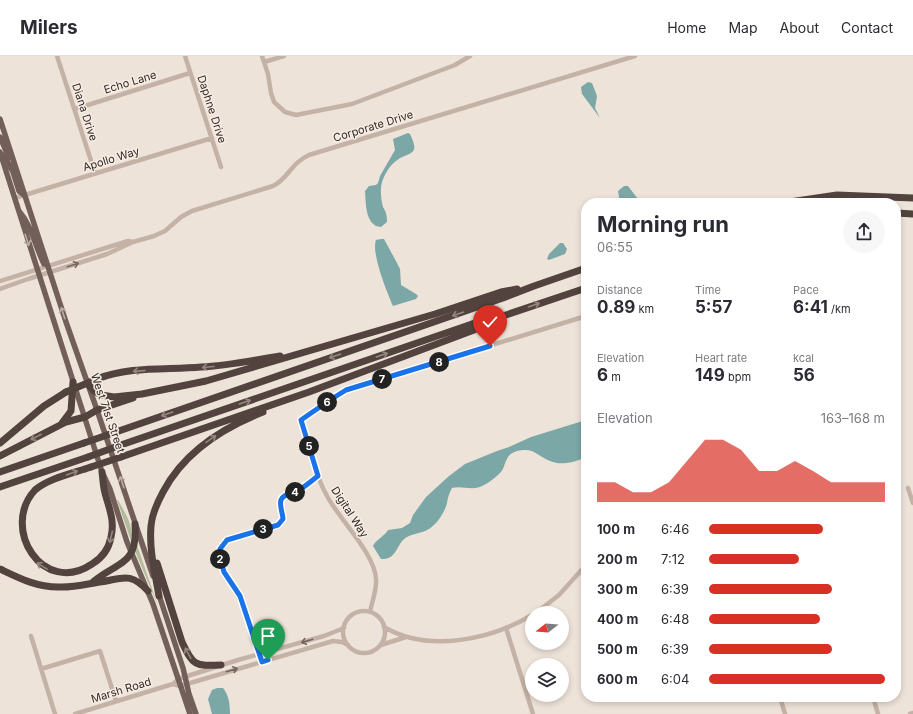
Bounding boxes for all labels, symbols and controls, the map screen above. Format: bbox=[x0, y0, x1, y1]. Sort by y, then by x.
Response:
text: Milers bbox=[20, 16, 78, 39]
text: Home bbox=[667, 19, 706, 36]
text: Map bbox=[728, 19, 758, 36]
text: About bbox=[780, 19, 819, 36]
text: Contact bbox=[841, 19, 893, 36]
street label: Echo Lane bbox=[102, 67, 158, 97]
street label: Daphne Drive bbox=[194, 73, 230, 145]
street label: Diana Drive bbox=[69, 81, 101, 143]
street label: Corporate Drive bbox=[331, 107, 415, 145]
street label: Apollo Way bbox=[81, 144, 141, 174]
text: Morning run bbox=[597, 211, 729, 237]
button: share bbox=[843, 211, 885, 253]
one-way arrow bbox=[24, 234, 32, 246]
text: 06:55 bbox=[597, 239, 633, 255]
one-way arrow bbox=[66, 261, 79, 268]
text: Distance bbox=[597, 283, 642, 297]
text: Time bbox=[695, 283, 721, 297]
text: Pace bbox=[793, 283, 819, 297]
text: 0.89 bbox=[597, 297, 635, 317]
text: 5:57 bbox=[695, 297, 732, 317]
text: 6:41 bbox=[793, 297, 828, 317]
one-way arrow bbox=[528, 301, 540, 309]
text: km bbox=[635, 302, 654, 316]
text: /km bbox=[828, 302, 851, 316]
pin bbox=[473, 305, 507, 346]
one-way arrow bbox=[59, 307, 66, 320]
one-way arrow bbox=[452, 311, 465, 318]
icon: check bbox=[479, 311, 501, 333]
one-way arrow bbox=[375, 351, 387, 359]
text: Elevation bbox=[597, 351, 644, 365]
text: Heart rate bbox=[695, 351, 747, 365]
text: kcal bbox=[793, 351, 814, 365]
pin: 8 bbox=[429, 352, 449, 372]
one-way arrow bbox=[329, 353, 341, 361]
text: 8 bbox=[435, 355, 443, 369]
one-way arrow bbox=[202, 363, 215, 370]
text: 6 bbox=[597, 365, 608, 385]
text: 149 bbox=[695, 365, 725, 385]
text: 56 bbox=[793, 365, 815, 385]
one-way arrow bbox=[132, 367, 145, 374]
pin: 7 bbox=[372, 369, 392, 389]
text: m bbox=[608, 370, 621, 384]
text: bpm bbox=[725, 370, 751, 384]
street label: West 71st Street bbox=[88, 371, 128, 455]
text: 7 bbox=[379, 372, 385, 386]
pin: 6 bbox=[317, 392, 337, 412]
text: 6 bbox=[323, 395, 331, 409]
one-way arrow bbox=[239, 398, 252, 405]
text: Elevation bbox=[597, 410, 653, 426]
text: 163–168 m bbox=[821, 410, 885, 426]
one-way arrow bbox=[161, 411, 174, 418]
one-way arrow bbox=[30, 434, 42, 442]
one-way arrow bbox=[205, 435, 216, 443]
pin: 5 bbox=[299, 436, 319, 456]
text: 5 bbox=[305, 439, 313, 453]
one-way arrow bbox=[66, 469, 78, 477]
one-way arrow bbox=[118, 476, 125, 489]
pin: 4 bbox=[285, 482, 305, 502]
street label: Digital Way bbox=[328, 484, 372, 540]
text: 4 bbox=[291, 485, 299, 499]
pin: 3 bbox=[253, 519, 273, 539]
text: 100 m bbox=[597, 521, 635, 537]
text: 6:46 bbox=[661, 521, 689, 537]
text: 3 bbox=[259, 522, 267, 536]
one-way arrow bbox=[106, 530, 114, 543]
pin: 2 bbox=[210, 549, 230, 569]
text: 200 m bbox=[597, 551, 638, 567]
text: 7:12 bbox=[661, 551, 685, 567]
text: 2 bbox=[217, 552, 223, 566]
one-way arrow bbox=[36, 561, 48, 569]
text: 300 m bbox=[597, 581, 638, 597]
text: 6:39 bbox=[661, 581, 689, 597]
north arrow bbox=[525, 606, 569, 650]
map controls bbox=[525, 606, 569, 702]
text: 400 m bbox=[597, 611, 638, 627]
text: 6:48 bbox=[661, 611, 689, 627]
pin bbox=[251, 619, 285, 660]
icon: arrive bbox=[257, 625, 279, 647]
one-way arrow bbox=[301, 638, 314, 645]
text: 500 m bbox=[597, 641, 638, 657]
text: 6:39 bbox=[661, 641, 689, 657]
one-way arrow bbox=[183, 647, 191, 659]
button: layers bbox=[525, 658, 569, 702]
one-way arrow bbox=[225, 666, 238, 673]
text: 600 m bbox=[597, 671, 638, 687]
text: 6:04 bbox=[661, 671, 689, 687]
street label: Marsh Road bbox=[89, 674, 153, 706]

